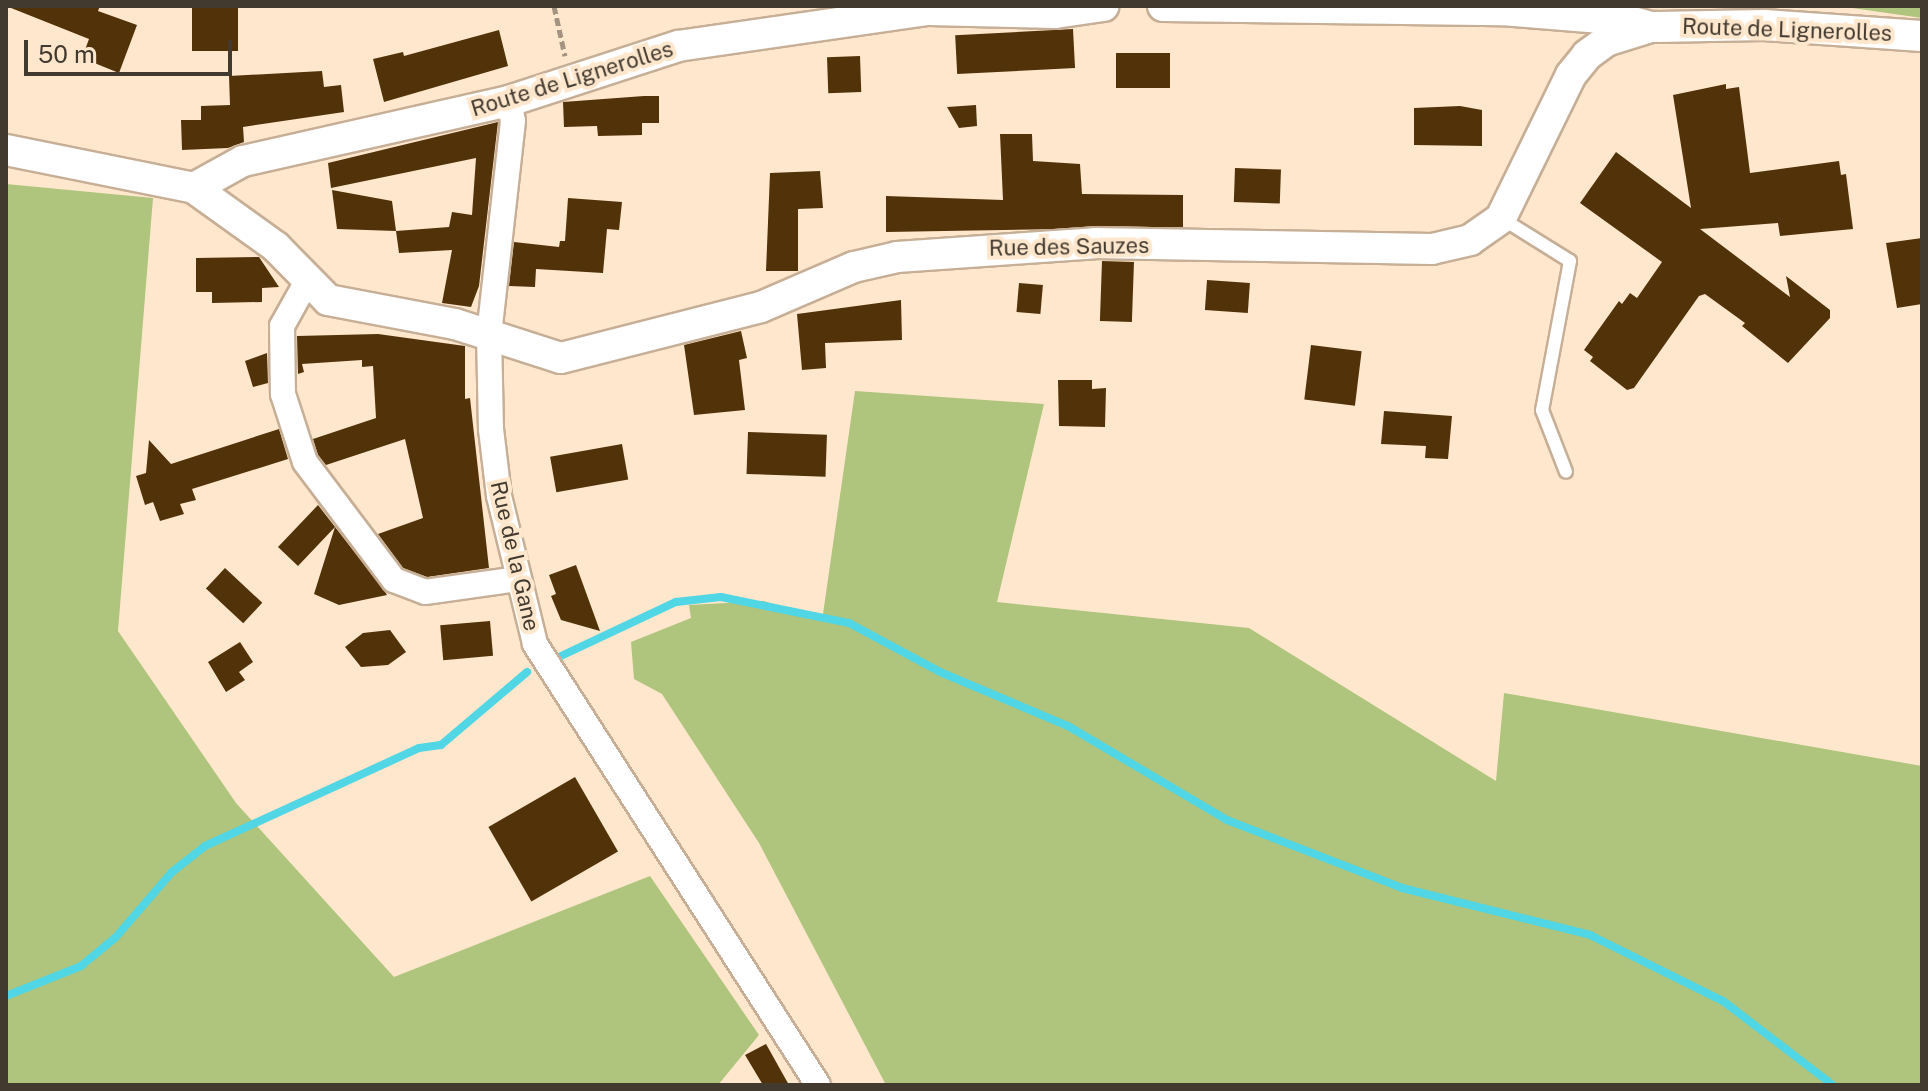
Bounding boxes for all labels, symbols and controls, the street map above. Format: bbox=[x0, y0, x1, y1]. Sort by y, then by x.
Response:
street label: Route de Lignerolles bbox=[1681, 13, 1893, 47]
scale bar bbox=[28, 24, 236, 74]
street label: Route de Lignerolles bbox=[467, 36, 677, 122]
text: 50 m bbox=[38, 40, 95, 68]
street label: Rue des Sauzes bbox=[988, 232, 1150, 262]
street label: Rue de la Gane bbox=[485, 478, 545, 634]

